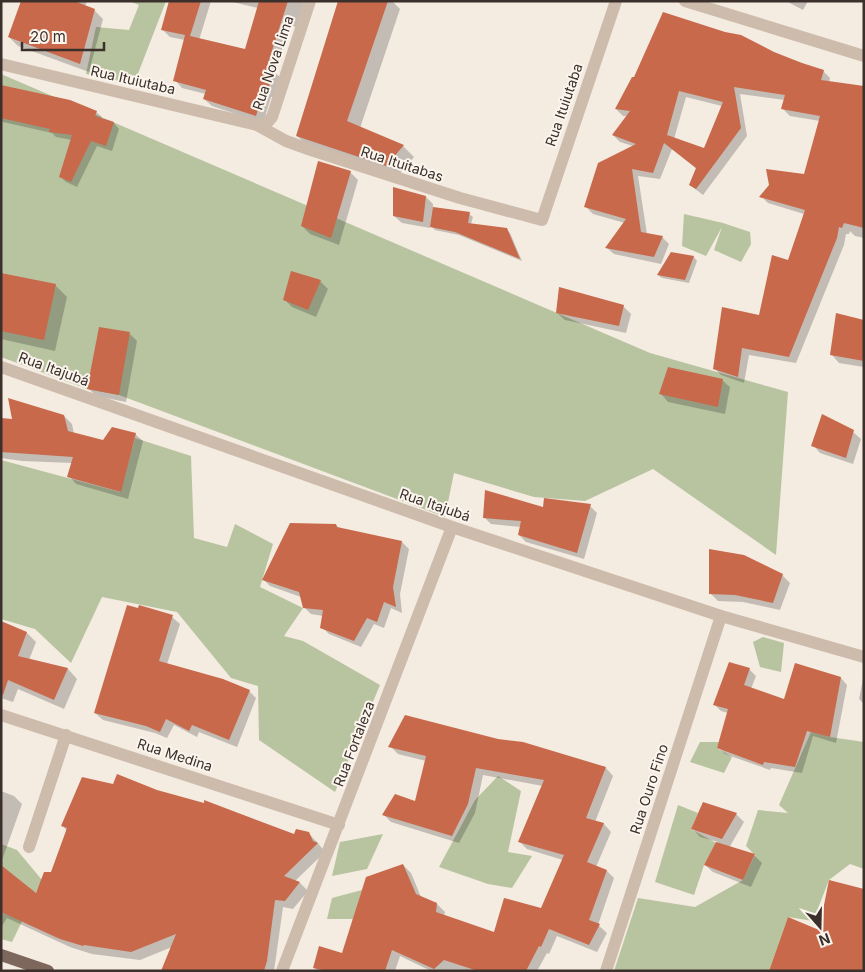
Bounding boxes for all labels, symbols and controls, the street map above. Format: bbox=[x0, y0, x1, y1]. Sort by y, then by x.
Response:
street label: Rua Nova Lima bbox=[248, 13, 297, 112]
scale bar bbox=[22, 20, 105, 52]
text: 20 m bbox=[30, 27, 66, 46]
street label: Rua Ituiutaba bbox=[89, 61, 177, 98]
street label: Rua Ituiutaba bbox=[541, 61, 586, 149]
street label: Rua Ituitabas bbox=[359, 142, 446, 185]
street label: Rua Itajubá bbox=[17, 348, 92, 389]
street label: Rua Itajubá bbox=[397, 484, 473, 525]
street label: Rua Fortaleza bbox=[329, 699, 378, 789]
street label: Rua Medina bbox=[135, 734, 215, 775]
street label: Rua Ouro Fino bbox=[626, 742, 671, 836]
north arrow bbox=[795, 902, 845, 952]
text: N bbox=[817, 930, 833, 949]

